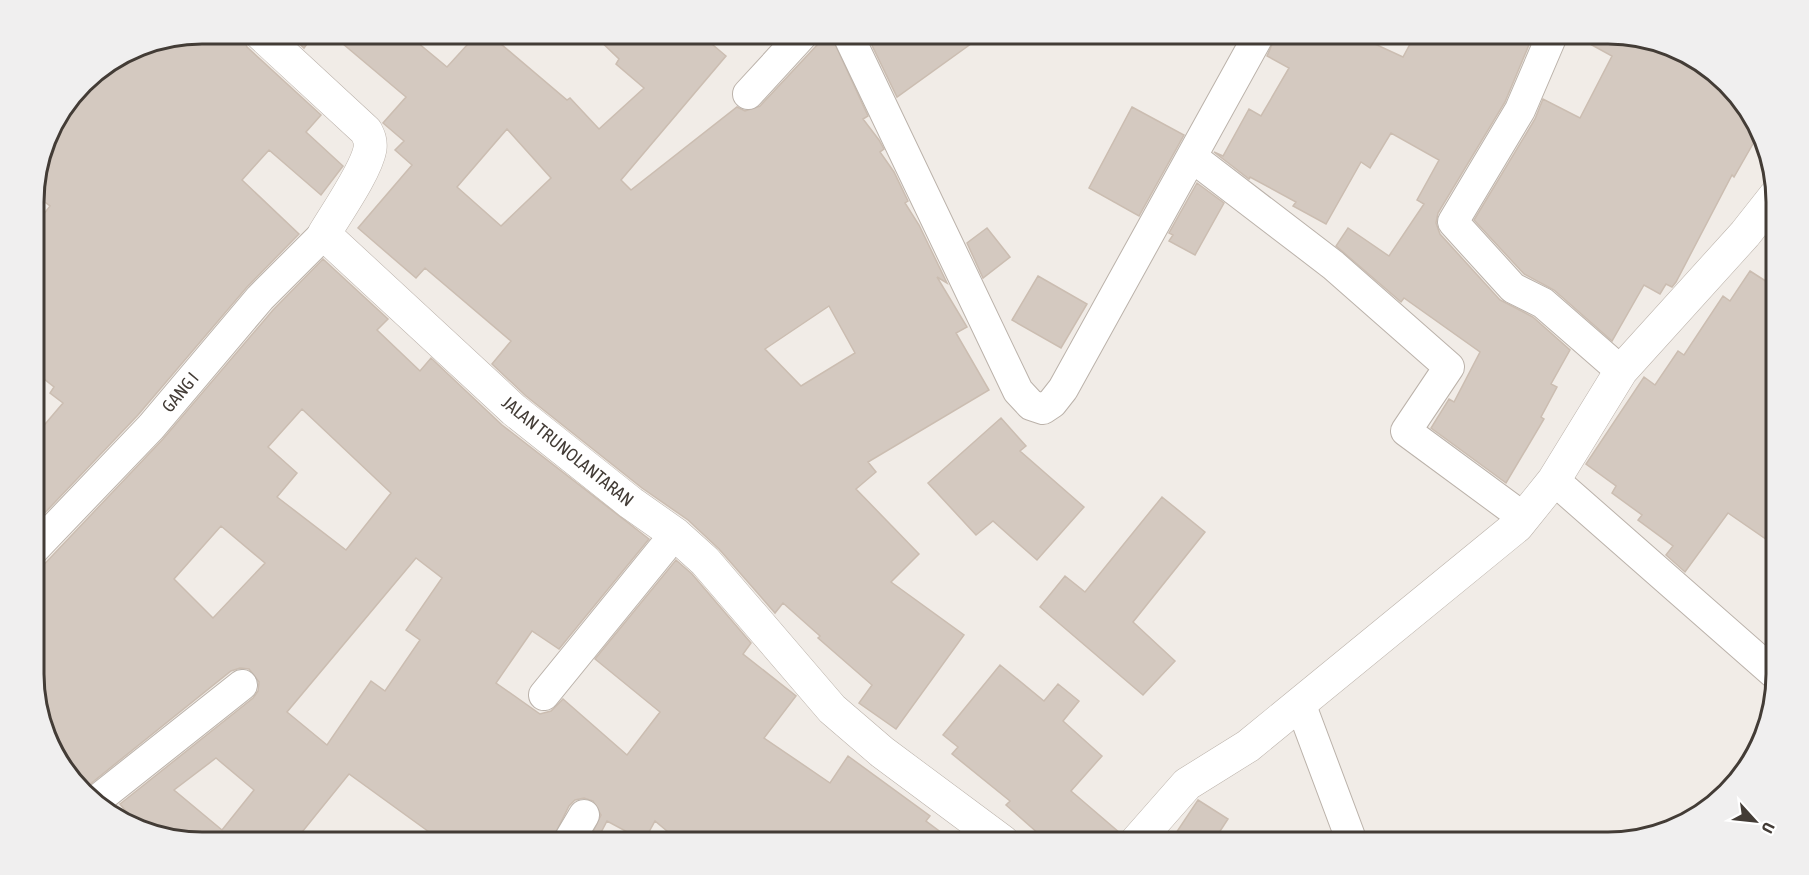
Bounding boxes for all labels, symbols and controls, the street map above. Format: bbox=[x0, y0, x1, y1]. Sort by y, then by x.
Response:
street label: GANG I bbox=[157, 368, 203, 416]
street label: JALAN TRUNOLANTARAN bbox=[498, 392, 638, 510]
north arrow bbox=[1725, 791, 1785, 851]
text: U bbox=[1758, 820, 1779, 836]

